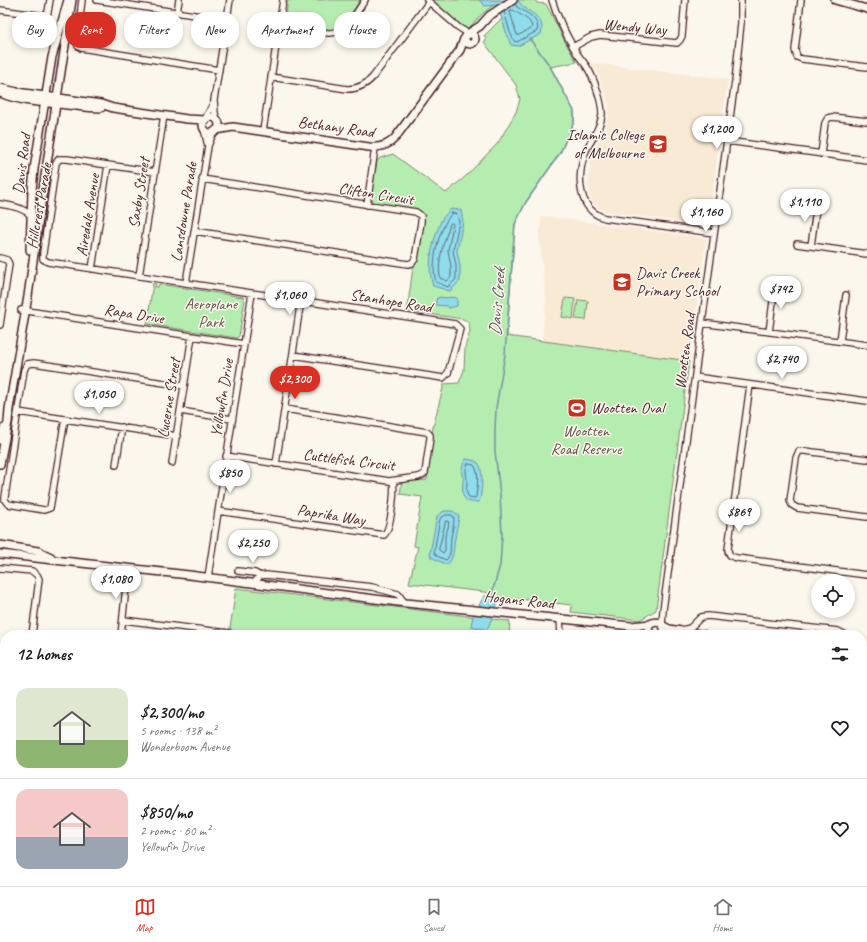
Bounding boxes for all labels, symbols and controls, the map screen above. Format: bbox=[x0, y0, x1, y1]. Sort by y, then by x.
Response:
chip: Buy bbox=[12, 12, 57, 48]
chip: Rent bbox=[65, 12, 116, 48]
chip: Filters bbox=[124, 12, 183, 48]
chip: New bbox=[191, 12, 239, 48]
chip: Apartment bbox=[247, 12, 326, 48]
chip: House bbox=[334, 12, 390, 48]
street label: Wendy Way bbox=[603, 14, 669, 40]
street label: Bethany Road bbox=[297, 112, 378, 143]
pin: $1,200 bbox=[684, 116, 750, 150]
text: $1,200 bbox=[701, 121, 733, 137]
place label: Islamic College of Melbourne bbox=[566, 125, 646, 163]
street label: Davis Road bbox=[8, 130, 36, 195]
school or university icon: Islamic College of Melbourne bbox=[647, 133, 669, 155]
street label: Saxby Street bbox=[124, 154, 155, 230]
street label: Lansdowne Parade bbox=[166, 159, 202, 263]
street label: Hillcrest Parade bbox=[22, 160, 57, 250]
street label: Airedale Avenue bbox=[72, 170, 105, 258]
street label: Clifton Circuit bbox=[337, 178, 417, 210]
pin: $1,110 bbox=[772, 189, 838, 223]
text: $1,110 bbox=[789, 194, 821, 210]
pin: $1,160 bbox=[673, 199, 739, 233]
text: $1,160 bbox=[690, 204, 722, 220]
place label: Davis Creek Primary School bbox=[636, 263, 722, 301]
water label: Davis Creek bbox=[484, 265, 510, 336]
school or university icon: Davis Creek Primary School bbox=[611, 271, 633, 293]
pin: $742 bbox=[757, 276, 805, 310]
text: $742 bbox=[769, 281, 793, 297]
pin: $1,060 bbox=[257, 282, 323, 316]
street label: Stanhope Road bbox=[349, 285, 436, 318]
text: $1,060 bbox=[274, 287, 306, 303]
park label: Aeroplane Park bbox=[185, 294, 239, 332]
street label: Rapa Drive bbox=[103, 299, 167, 329]
street label: Wootten Road bbox=[670, 309, 701, 390]
pin: $2,740 bbox=[749, 346, 815, 380]
text: $2,740 bbox=[766, 351, 798, 367]
street label: Lucerne Street bbox=[153, 354, 186, 439]
street label: Yellowfin Drive bbox=[206, 356, 238, 438]
pin: $2,300 bbox=[262, 366, 328, 400]
text: $2,300 bbox=[279, 371, 311, 387]
pin: $1,050 bbox=[66, 381, 132, 415]
text: $1,050 bbox=[83, 386, 115, 402]
sports icon: Wootten Oval bbox=[566, 397, 588, 419]
place label: Wootten Oval bbox=[591, 398, 667, 418]
park label: Wootten Road Reserve bbox=[551, 421, 623, 459]
street label: Cuttlefish Circuit bbox=[302, 444, 398, 476]
pin: $850 bbox=[206, 460, 254, 494]
text: $850 bbox=[218, 465, 242, 481]
pin: $869 bbox=[715, 499, 763, 533]
street label: Paprika Way bbox=[296, 500, 368, 530]
text: $869 bbox=[727, 504, 751, 520]
pin: $2,250 bbox=[220, 530, 286, 564]
text: $2,250 bbox=[237, 535, 269, 551]
pin: $1,080 bbox=[83, 566, 149, 600]
text: $1,080 bbox=[100, 571, 132, 587]
map controls bbox=[811, 574, 855, 618]
button: locate bbox=[811, 574, 855, 618]
street label: Hogans Road bbox=[483, 586, 558, 614]
icon: filters bbox=[829, 643, 851, 665]
text: 12 homes bbox=[16, 644, 72, 665]
text: $2,300/mo bbox=[140, 702, 203, 723]
icon: home bbox=[48, 704, 96, 752]
icon: heart bbox=[829, 717, 851, 739]
text: 5 rooms · 138 m² bbox=[140, 723, 216, 739]
text: Wonderboom Avenue bbox=[140, 739, 230, 755]
text: $850/mo bbox=[140, 802, 192, 823]
icon: home bbox=[48, 805, 96, 853]
icon: heart bbox=[829, 818, 851, 840]
text: 2 rooms · 60 m² bbox=[140, 823, 210, 839]
text: Yellowfin Drive bbox=[140, 839, 204, 855]
tab: Map bbox=[134, 896, 156, 934]
tab: Saved bbox=[423, 896, 445, 934]
tab: Home bbox=[712, 896, 734, 934]

